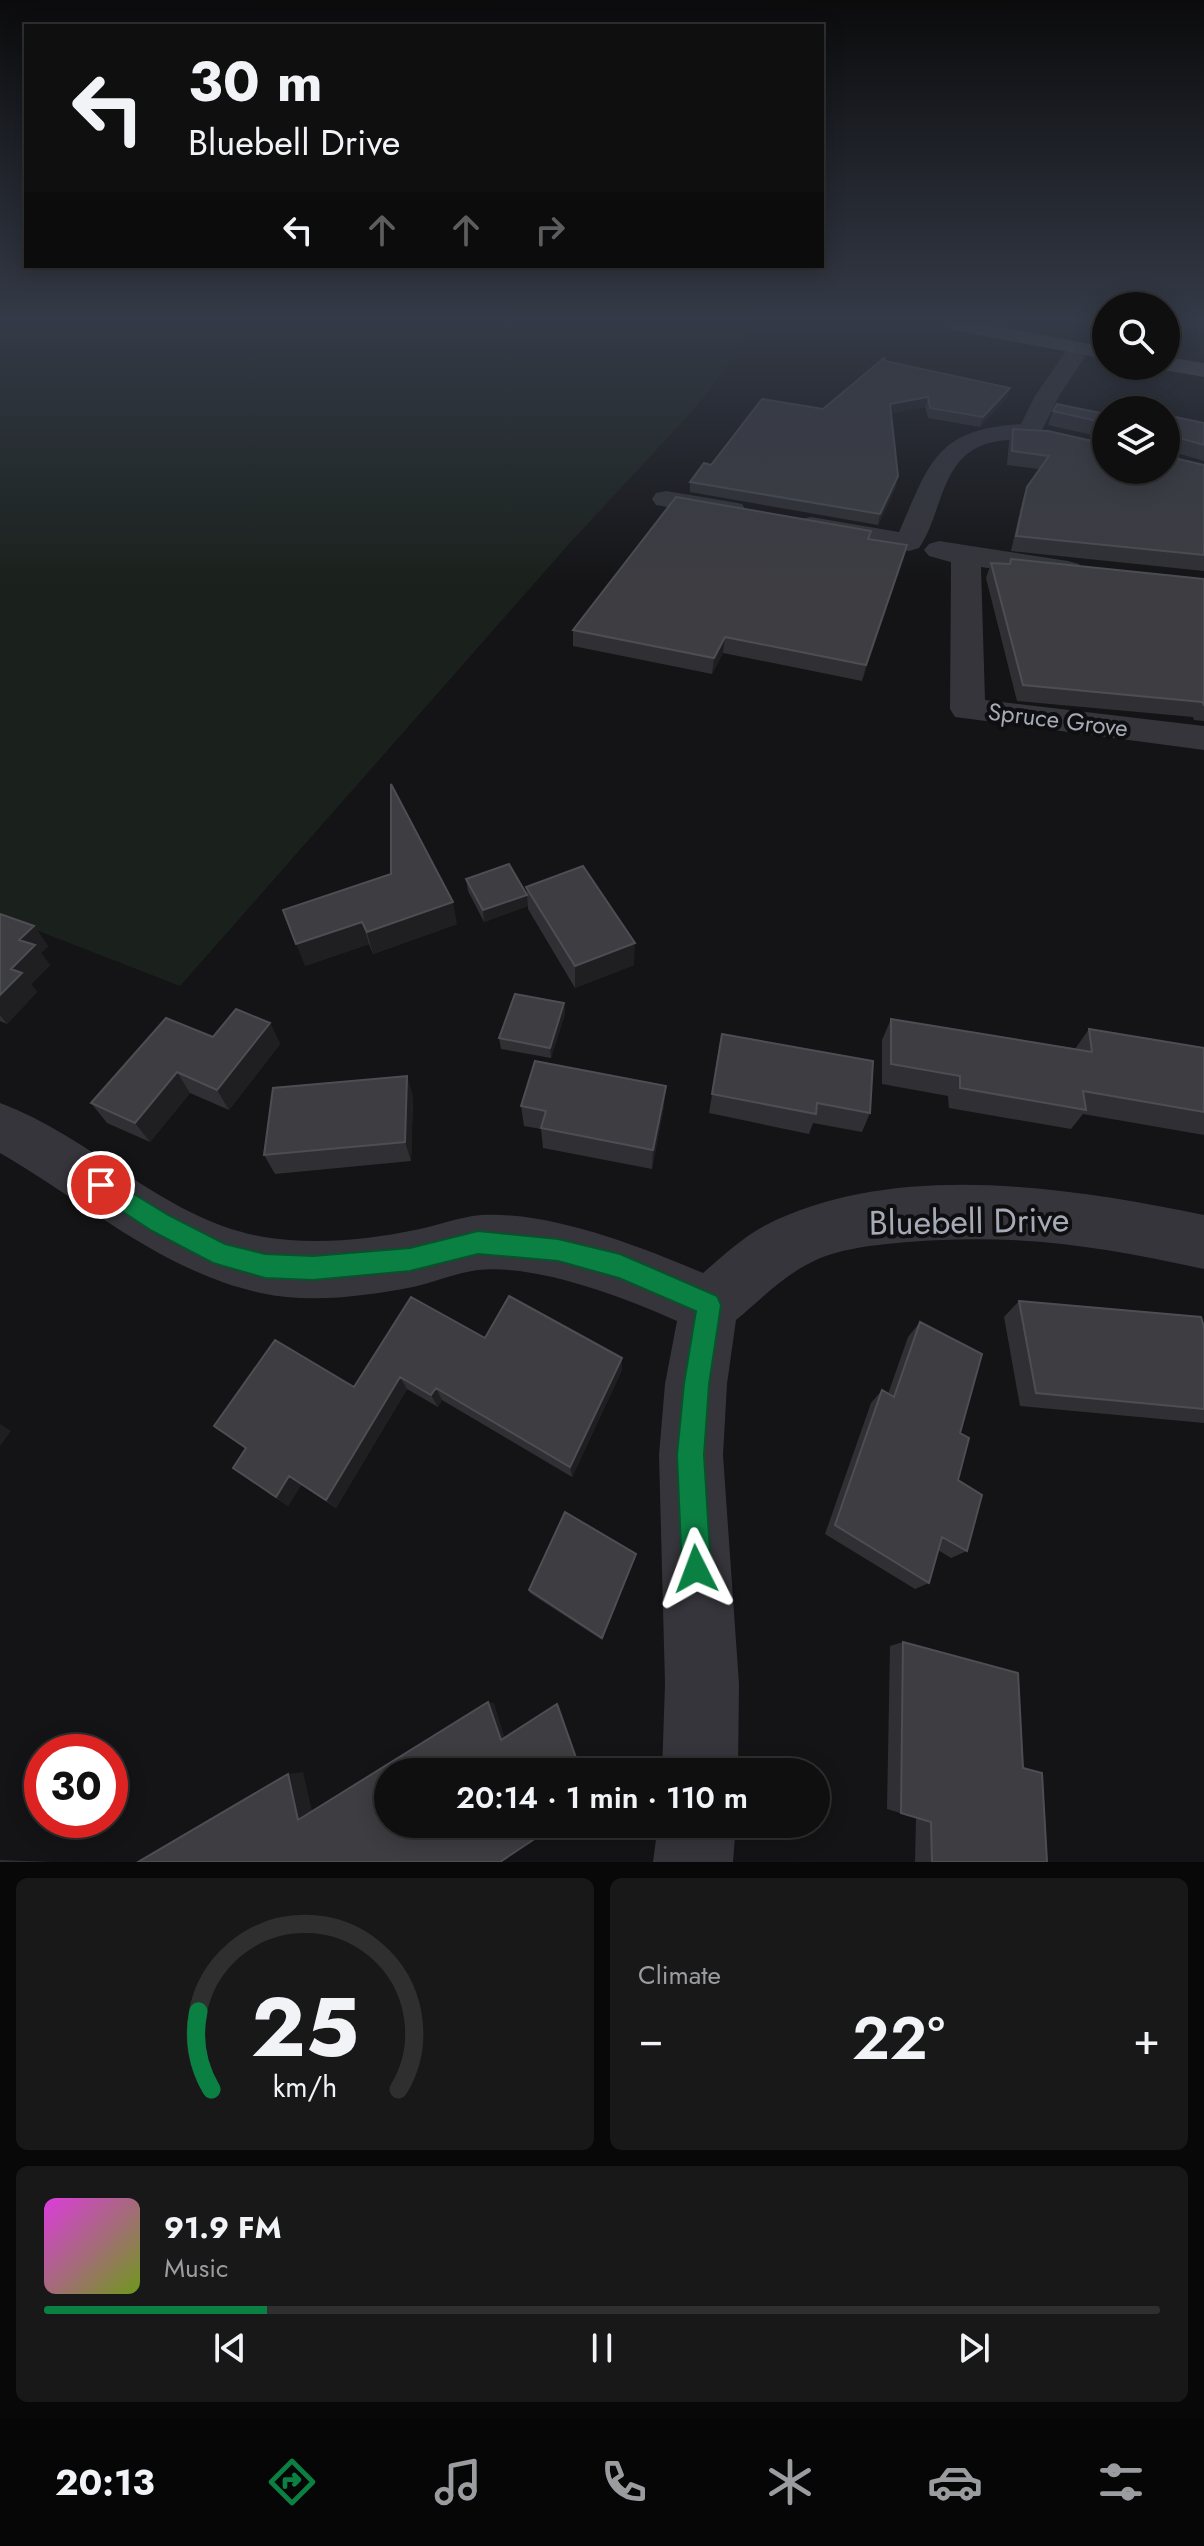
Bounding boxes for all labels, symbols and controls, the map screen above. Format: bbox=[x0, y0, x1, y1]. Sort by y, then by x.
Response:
text: 30 m bbox=[188, 41, 323, 122]
icon: left bbox=[56, 56, 160, 160]
text: Bluebell Drive bbox=[188, 116, 400, 168]
icon: left bbox=[276, 208, 320, 252]
icon: ahead bbox=[360, 208, 404, 252]
icon: ahead bbox=[444, 208, 488, 252]
icon: right bbox=[528, 208, 572, 252]
map controls bbox=[1092, 292, 1180, 484]
button: search bbox=[1092, 292, 1180, 380]
button: layers bbox=[1092, 396, 1180, 484]
street label: Spruce Grove bbox=[986, 694, 1130, 745]
pin bbox=[67, 1151, 135, 1219]
icon: arrive bbox=[79, 1163, 123, 1207]
street label: Bluebell Drive bbox=[868, 1195, 1070, 1248]
position arrow bbox=[654, 1527, 738, 1611]
speed limit sign: 30 bbox=[24, 1734, 128, 1838]
text: 20:14 · 1 min · 110 m bbox=[456, 1776, 748, 1819]
text: Climate bbox=[638, 1956, 721, 1994]
text: 25 bbox=[251, 1967, 359, 2087]
text: 22° bbox=[852, 1995, 945, 2082]
text: − bbox=[638, 2007, 664, 2071]
text: + bbox=[1133, 2007, 1160, 2071]
text: km/h bbox=[273, 2066, 337, 2108]
text: 91.9 FM bbox=[164, 2206, 281, 2249]
text: Music bbox=[164, 2249, 228, 2287]
icon: previous bbox=[208, 2326, 252, 2370]
icon: pause bbox=[580, 2326, 624, 2370]
icon: next bbox=[952, 2326, 996, 2370]
icon: directions bbox=[264, 2454, 320, 2510]
icon: music bbox=[430, 2454, 486, 2510]
icon: phone bbox=[596, 2454, 652, 2510]
icon: climate bbox=[762, 2454, 818, 2510]
icon: car bbox=[927, 2454, 983, 2510]
icon: filters bbox=[1093, 2454, 1149, 2510]
text: 20:13 bbox=[55, 2456, 155, 2508]

